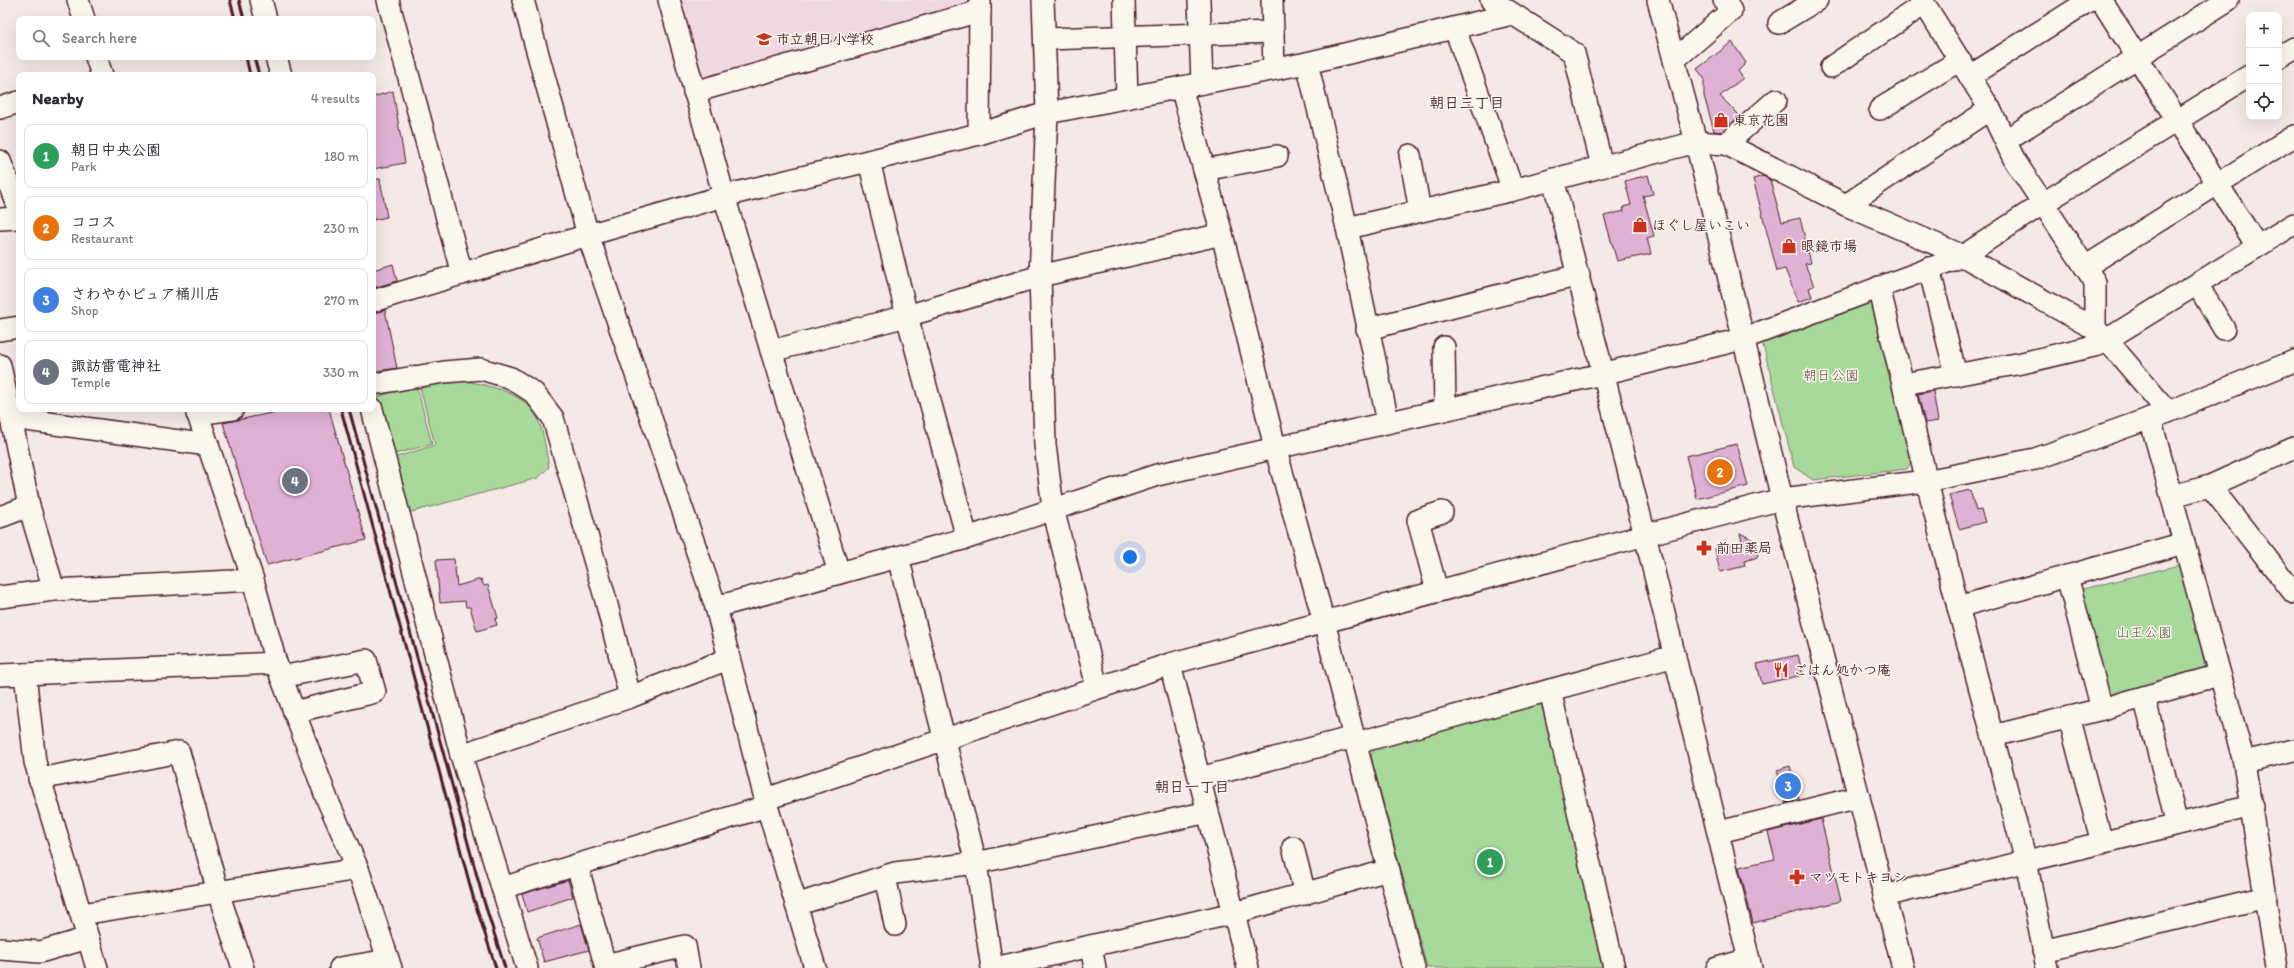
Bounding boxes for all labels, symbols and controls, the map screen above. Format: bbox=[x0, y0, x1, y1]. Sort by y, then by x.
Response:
map controls bbox=[2246, 12, 2282, 120]
button: + bbox=[2246, 12, 2282, 48]
search box bbox=[16, 16, 376, 60]
icon: search bbox=[30, 27, 52, 49]
text: Search here bbox=[62, 29, 137, 47]
school or university icon: 市立朝日小学校 bbox=[755, 30, 773, 48]
place label: 市立朝日小学校 bbox=[776, 31, 874, 48]
button: − bbox=[2246, 48, 2282, 84]
button: locate bbox=[2246, 84, 2282, 120]
text: Nearby bbox=[32, 88, 84, 108]
text: 4 results bbox=[311, 91, 360, 106]
district label: 朝日三丁目 bbox=[1429, 94, 1505, 112]
shop icon: 東京花園 bbox=[1712, 111, 1730, 129]
place label: 東京花園 bbox=[1733, 112, 1789, 129]
text: 朝日中央公園 bbox=[71, 141, 161, 159]
text: 1 bbox=[43, 149, 49, 164]
text: 180 m bbox=[324, 149, 359, 164]
text: Park bbox=[71, 159, 97, 174]
text: ココス bbox=[71, 213, 116, 231]
shop icon: ほぐし屋いこい bbox=[1631, 216, 1649, 234]
place label: ほぐし屋いこい bbox=[1652, 217, 1750, 234]
text: 2 bbox=[43, 221, 49, 236]
text: 230 m bbox=[323, 221, 359, 236]
text: Restaurant bbox=[71, 231, 133, 246]
shop icon: 眼鏡市場 bbox=[1780, 237, 1798, 255]
place label: 眼鏡市場 bbox=[1801, 238, 1857, 255]
text: さわやかピュア桶川店 bbox=[71, 285, 221, 303]
text: 3 bbox=[42, 293, 50, 308]
text: 270 m bbox=[324, 293, 359, 308]
text: Shop bbox=[71, 303, 98, 318]
text: 諏訪雷電神社 bbox=[71, 357, 161, 375]
text: 4 bbox=[42, 365, 50, 380]
text: 330 m bbox=[323, 365, 359, 380]
park label: 朝日公園 bbox=[1803, 367, 1859, 384]
text: Temple bbox=[71, 375, 110, 390]
pin: 2 bbox=[1707, 457, 1733, 487]
pin: 4 bbox=[282, 466, 308, 496]
pharmacy icon: 前田薬局 bbox=[1695, 539, 1713, 557]
place label: 前田薬局 bbox=[1716, 540, 1772, 557]
your location bbox=[1120, 547, 1140, 567]
park label: 山王公園 bbox=[2116, 624, 2172, 641]
restaurant icon: ごはん処かつ庵 bbox=[1772, 661, 1790, 679]
place label: ごはん処かつ庵 bbox=[1793, 662, 1891, 679]
pin: 3 bbox=[1775, 771, 1801, 801]
district label: 朝日一丁目 bbox=[1154, 778, 1230, 796]
pin: 1 bbox=[1477, 847, 1503, 877]
pharmacy icon: マツモトキヨシ bbox=[1788, 868, 1806, 886]
place label: マツモトキヨシ bbox=[1809, 869, 1907, 886]

